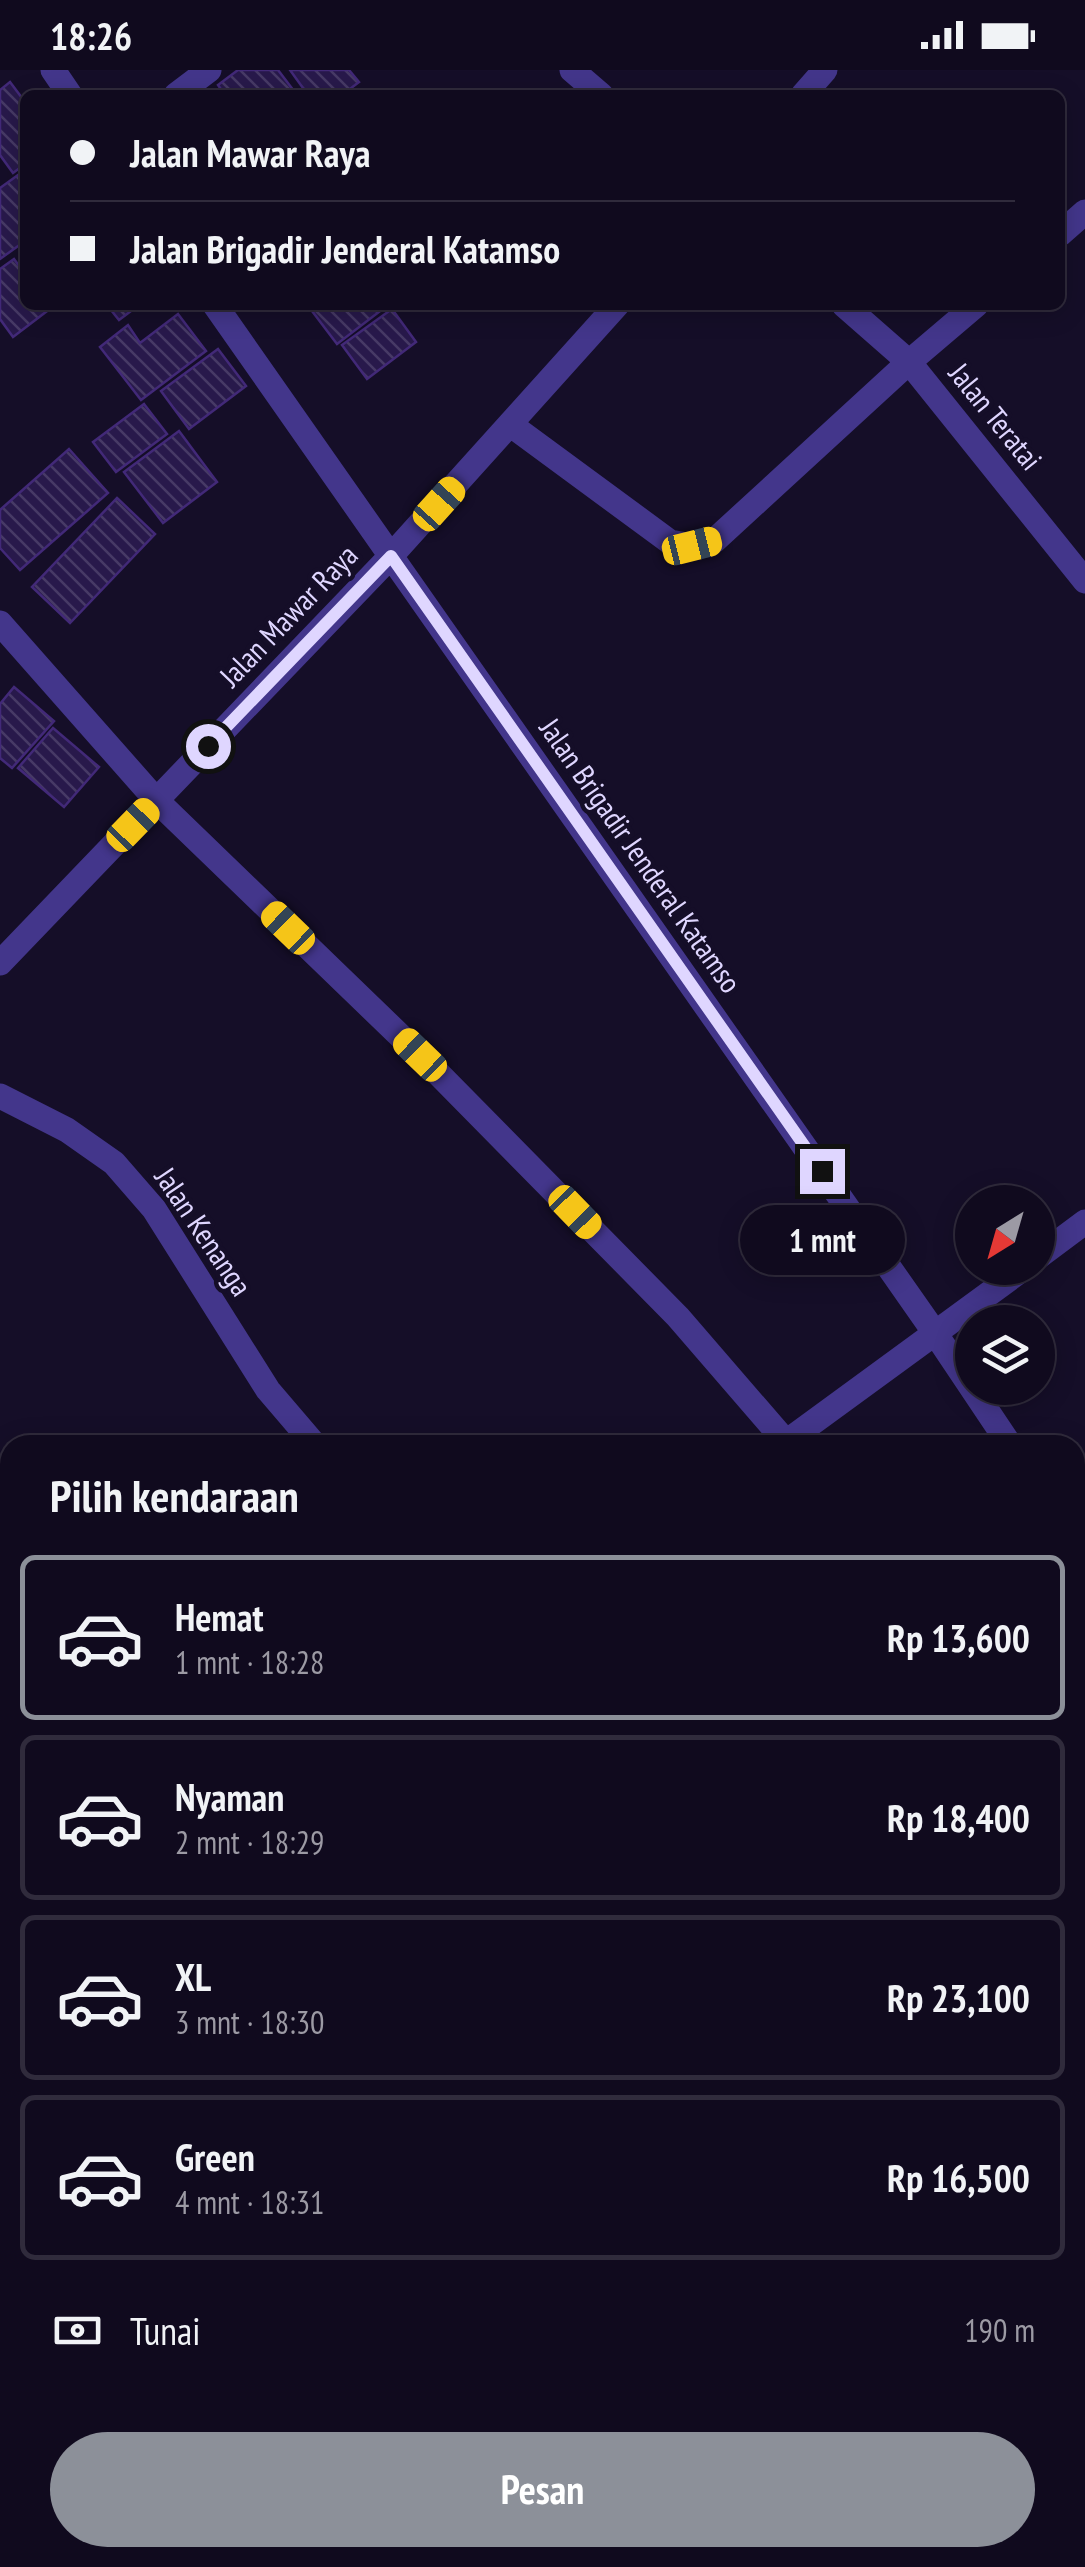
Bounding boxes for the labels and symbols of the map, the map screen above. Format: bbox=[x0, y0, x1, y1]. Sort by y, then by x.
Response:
street label: Jalan Teratai bbox=[941, 354, 1051, 478]
car bbox=[408, 472, 470, 536]
car bbox=[659, 524, 725, 568]
street label: Jalan Mawar Raya bbox=[210, 536, 365, 695]
street label: Jalan Brigadir Jenderal Katamso bbox=[531, 709, 751, 1000]
route start bbox=[186, 724, 231, 769]
car bbox=[101, 793, 165, 857]
car bbox=[256, 896, 320, 960]
car bbox=[388, 1023, 452, 1087]
route end bbox=[800, 1149, 845, 1194]
street label: Jalan Kenanga bbox=[146, 1158, 262, 1303]
car bbox=[543, 1180, 607, 1244]
north arrow bbox=[955, 1185, 1055, 1285]
callout: 1 mnt bbox=[740, 1206, 904, 1276]

